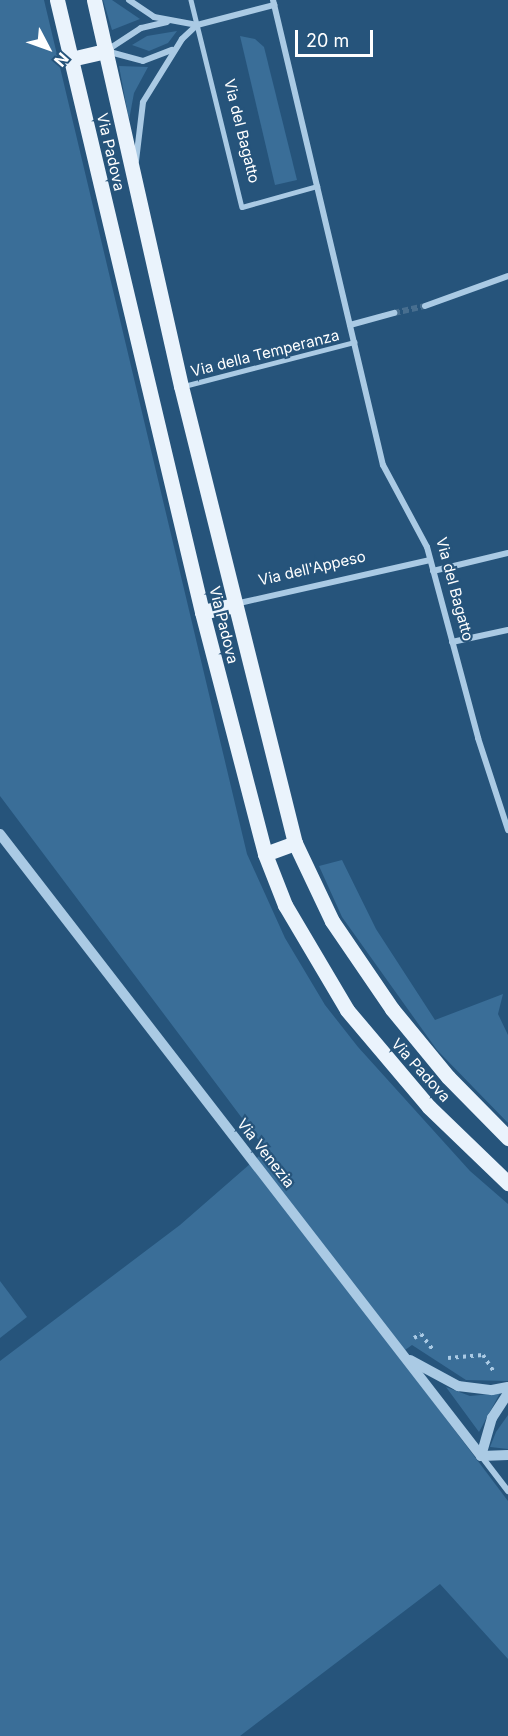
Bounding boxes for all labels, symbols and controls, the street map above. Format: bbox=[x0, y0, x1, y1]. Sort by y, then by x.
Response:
north arrow bbox=[18, 18, 78, 78]
scale bar bbox=[298, 18, 376, 56]
text: 20 m bbox=[306, 30, 349, 51]
text: N bbox=[50, 49, 73, 71]
street label: Via del Bagatto bbox=[220, 77, 264, 185]
street label: Via Padova bbox=[93, 111, 129, 193]
street label: Via della Temperanza bbox=[189, 326, 341, 380]
street label: Via del Bagatto bbox=[433, 535, 477, 643]
street label: Via dell'Appeso bbox=[257, 547, 367, 589]
street label: Via Padova bbox=[206, 584, 242, 666]
street label: Via Padova bbox=[388, 1035, 454, 1105]
street label: Via Venezia bbox=[233, 1115, 299, 1191]

